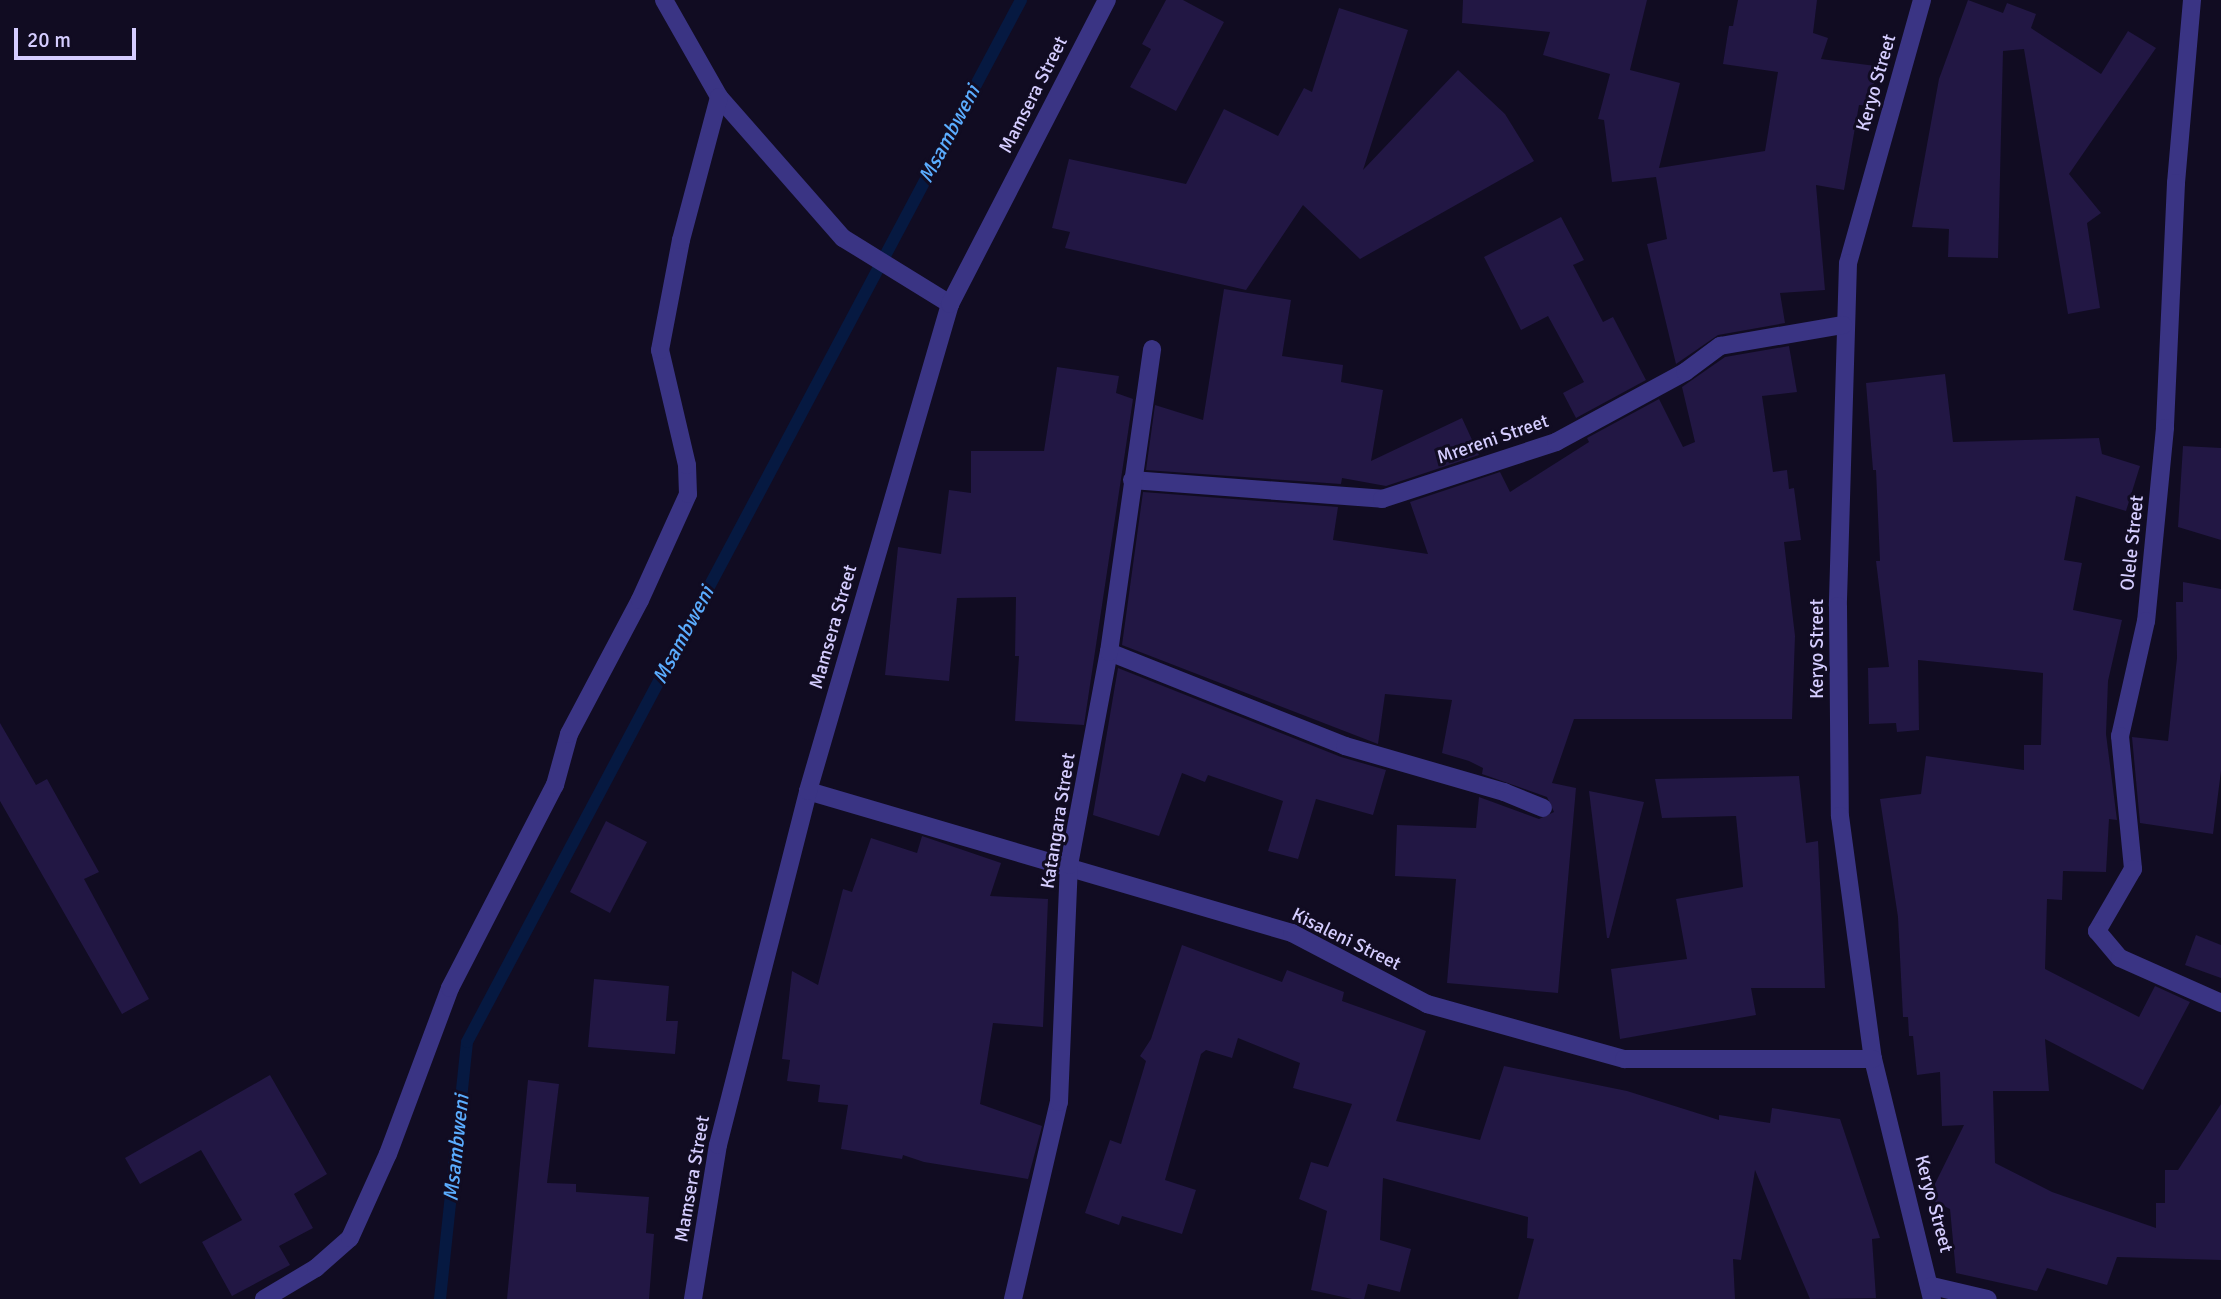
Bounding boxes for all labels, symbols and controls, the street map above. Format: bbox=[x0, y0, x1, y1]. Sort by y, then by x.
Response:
scale bar bbox=[18, 14, 140, 58]
text: 20 m bbox=[27, 27, 71, 53]
street label: Keryo Street bbox=[1852, 32, 1902, 134]
street label: Mamsera Street bbox=[995, 33, 1073, 157]
water label: Msambweni bbox=[913, 81, 985, 187]
street label: Mrereni Street bbox=[1434, 410, 1552, 470]
street label: Olele Street bbox=[2117, 494, 2149, 592]
street label: Mamsera Street bbox=[805, 562, 863, 692]
water label: Msambweni bbox=[647, 582, 719, 688]
street label: Keryo Street bbox=[1807, 599, 1829, 699]
street label: Katangara Street bbox=[1037, 751, 1081, 891]
street label: Kisaleni Street bbox=[1288, 904, 1404, 976]
water label: Msambweni bbox=[438, 1093, 474, 1203]
street label: Mamsera Street bbox=[671, 1114, 715, 1244]
street label: Keryo Street bbox=[1909, 1153, 1957, 1255]

